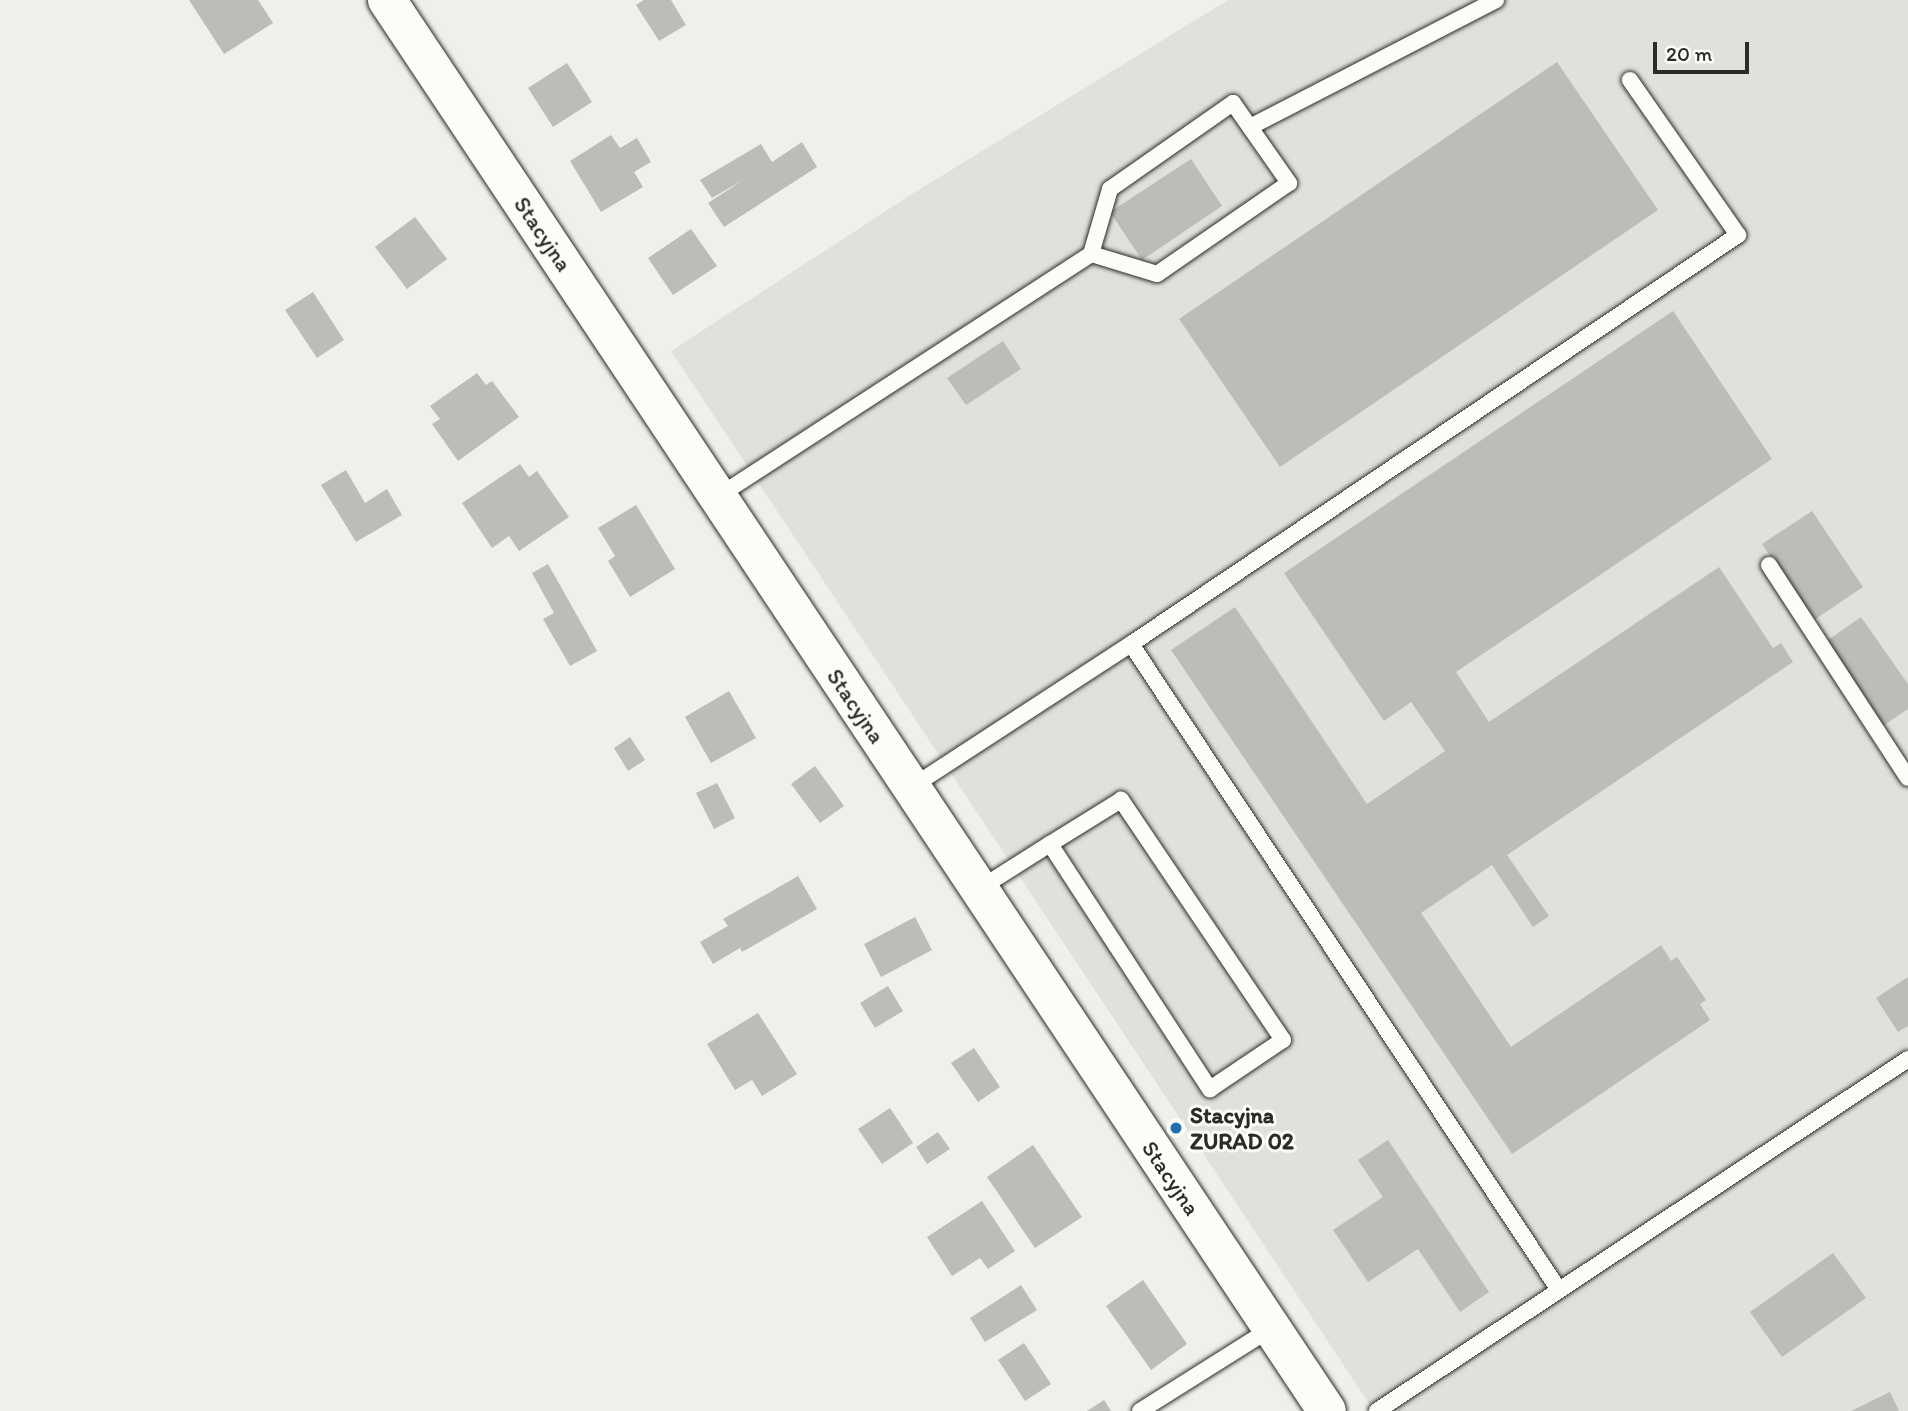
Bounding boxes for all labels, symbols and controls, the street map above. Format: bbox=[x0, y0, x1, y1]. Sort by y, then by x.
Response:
scale bar bbox=[1656, 28, 1752, 72]
text: 20 m bbox=[1666, 41, 1712, 66]
street label: Stacyjna bbox=[508, 191, 578, 277]
street label: Stacyjna bbox=[821, 663, 891, 749]
place label: Stacyjna ZURAD 02 bbox=[1190, 1101, 1294, 1155]
marker: Stacyjna ZURAD 02 bbox=[1168, 1120, 1184, 1136]
street label: Stacyjna bbox=[1136, 1135, 1206, 1221]

